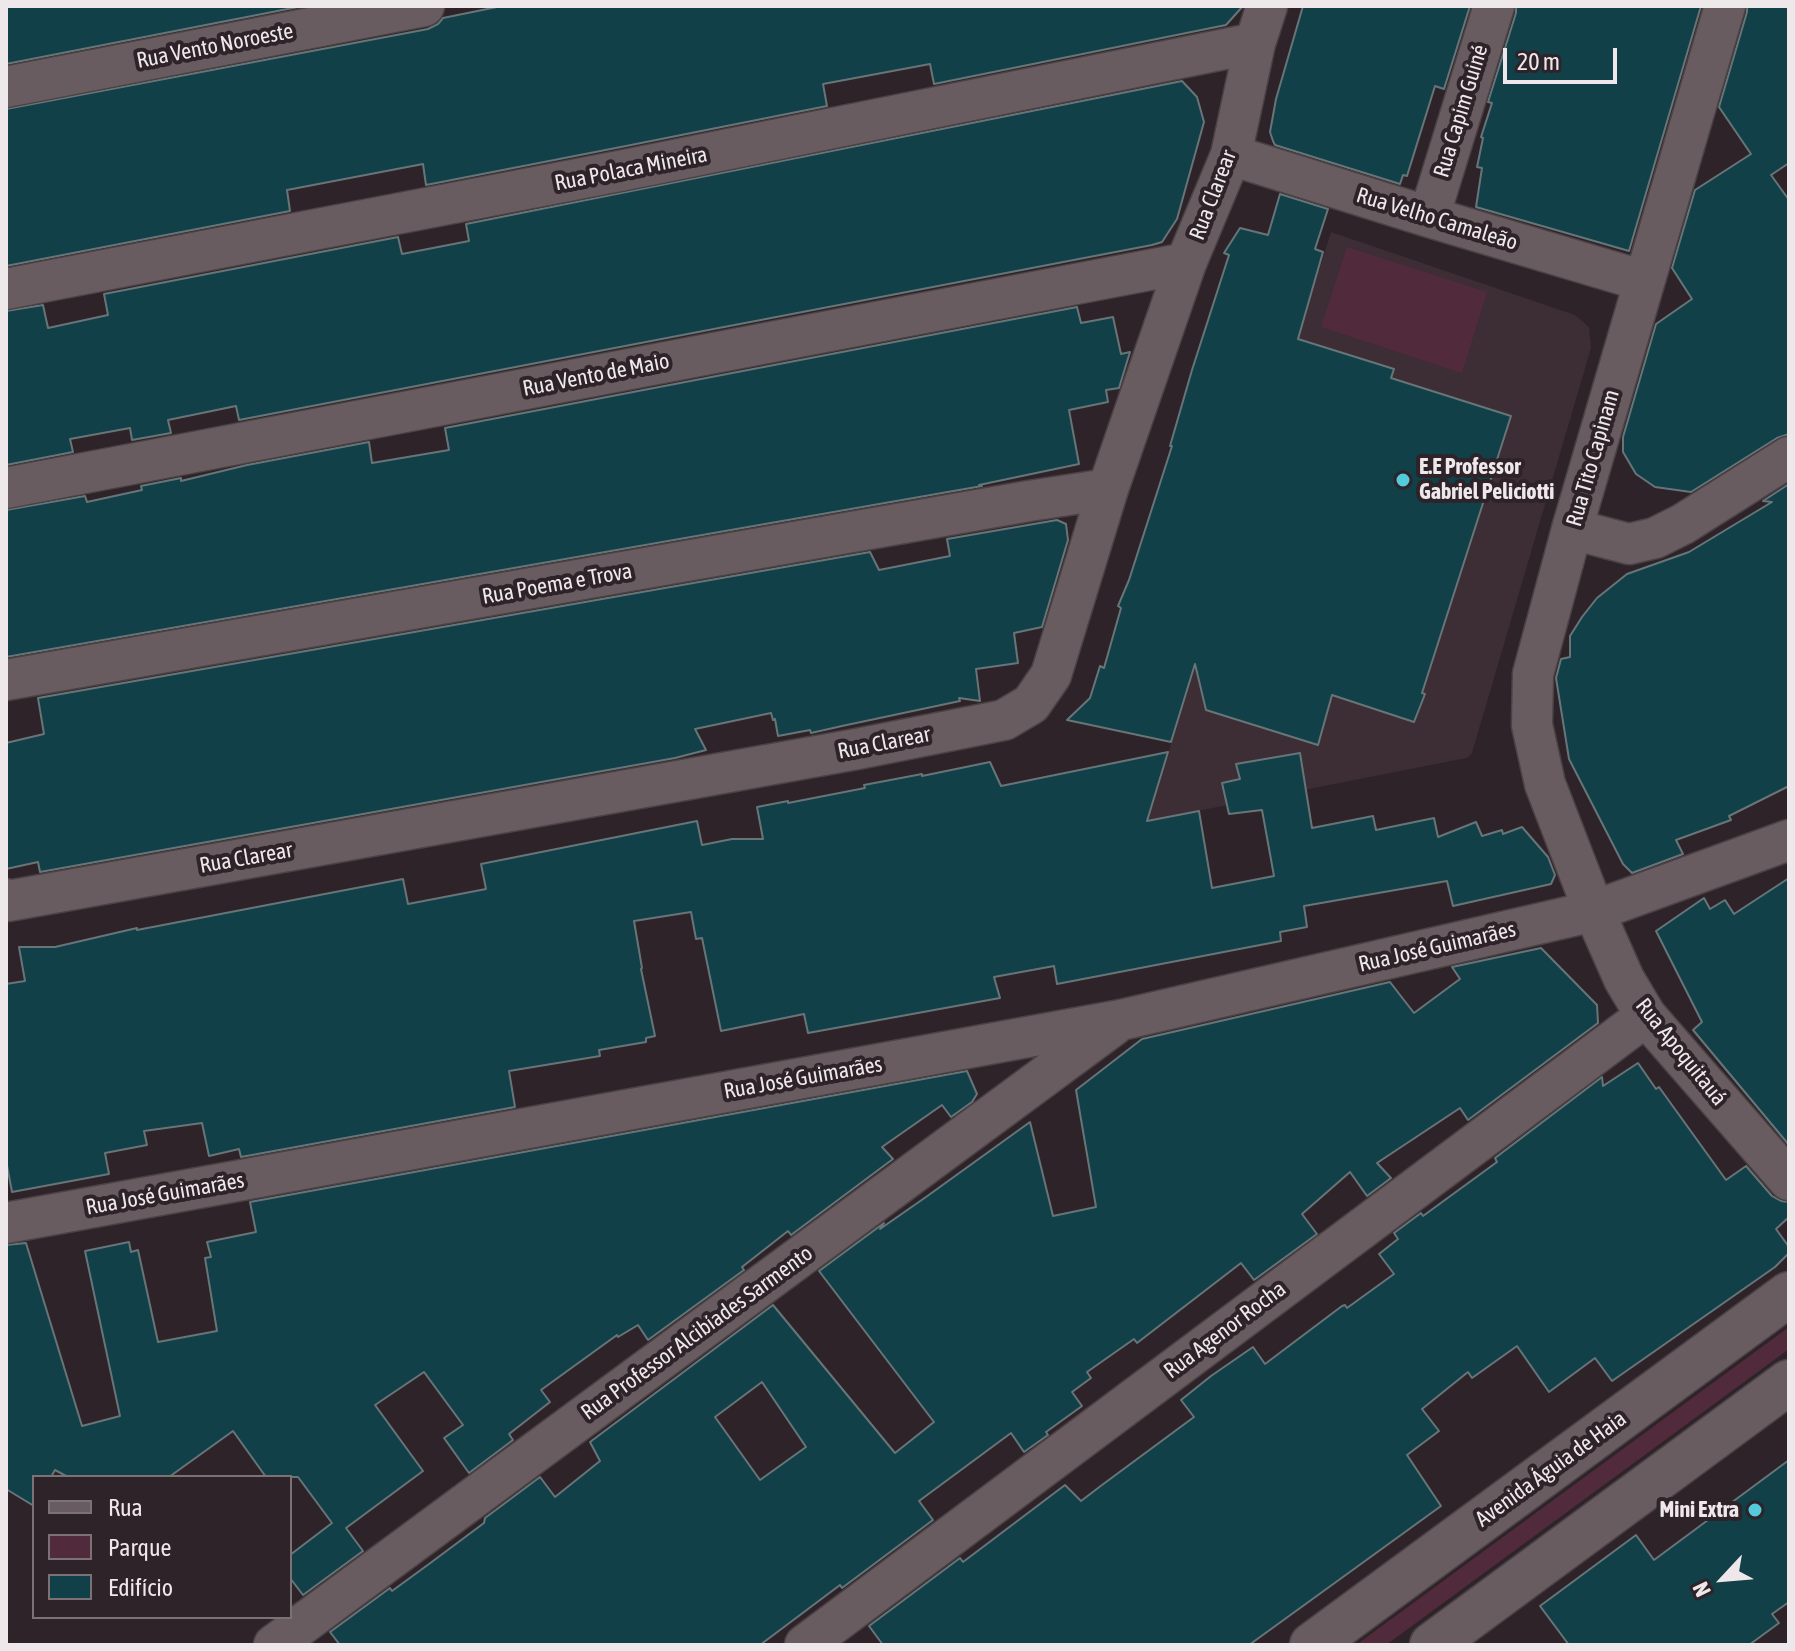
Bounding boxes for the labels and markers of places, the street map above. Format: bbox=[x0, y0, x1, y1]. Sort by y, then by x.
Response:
place label: E.E Professor Gabriel Peliciotti bbox=[1419, 454, 1554, 506]
marker: E.E Professor Gabriel Peliciotti bbox=[1394, 471, 1412, 489]
place label: Mini Extra bbox=[1660, 1497, 1739, 1523]
marker: Mini Extra bbox=[1746, 1501, 1764, 1519]

